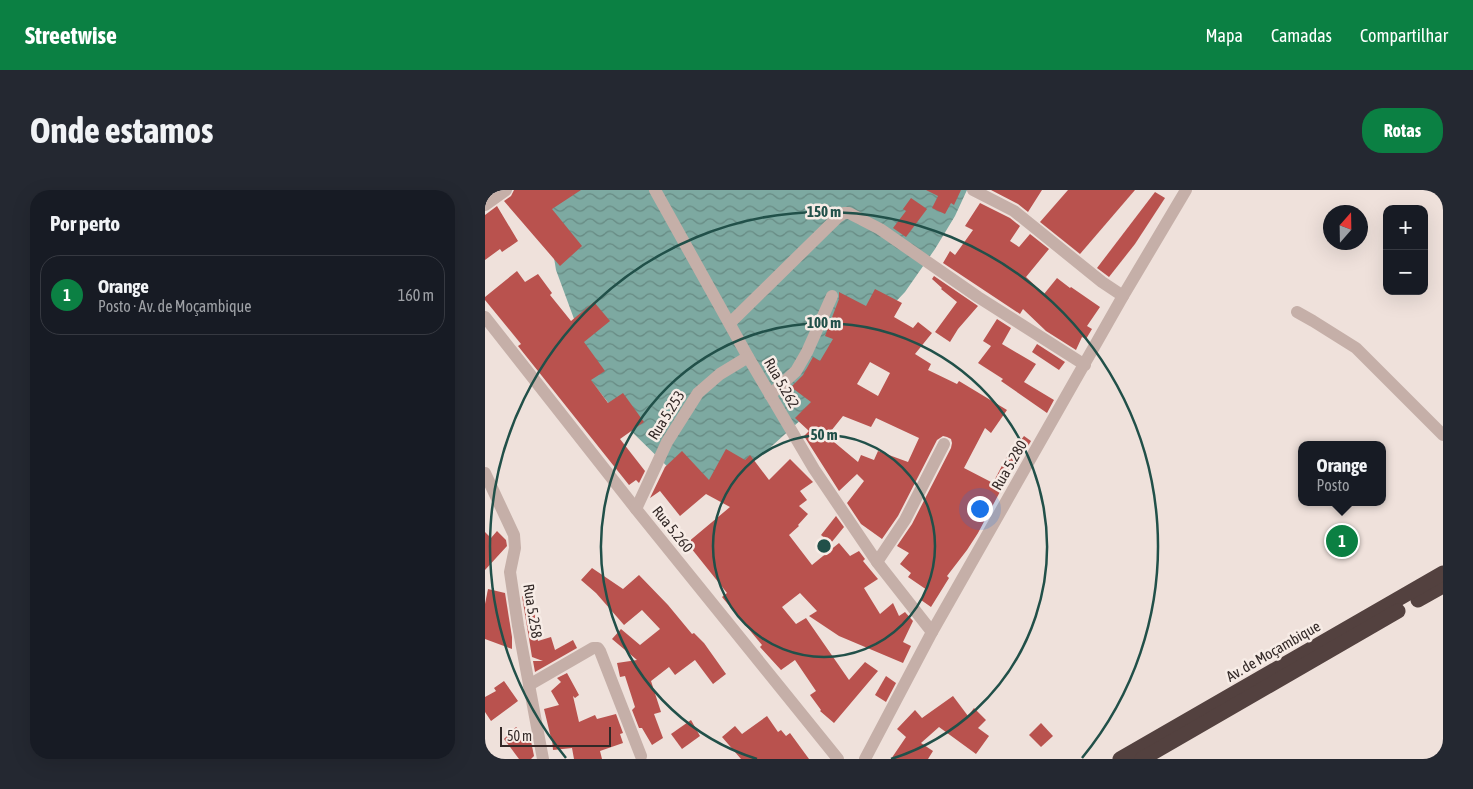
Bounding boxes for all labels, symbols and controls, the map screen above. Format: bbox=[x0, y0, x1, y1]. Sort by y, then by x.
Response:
text: Streetwise bbox=[25, 22, 117, 49]
text: Mapa bbox=[1206, 25, 1243, 46]
text: Camadas bbox=[1271, 25, 1332, 46]
text: Compartilhar bbox=[1360, 25, 1448, 46]
button: Rotas bbox=[1362, 108, 1443, 153]
text: Onde estamos bbox=[30, 110, 213, 150]
text: 150 m bbox=[807, 203, 841, 220]
north arrow bbox=[1323, 205, 1368, 250]
map controls bbox=[1383, 205, 1428, 295]
button: + bbox=[1383, 205, 1428, 250]
text: Por perto bbox=[50, 211, 120, 235]
button: − bbox=[1383, 250, 1428, 295]
text: Orange bbox=[98, 275, 149, 297]
text: 1 bbox=[63, 286, 71, 304]
text: 160 m bbox=[398, 286, 434, 304]
text: Posto · Av. de Moçambique bbox=[98, 297, 252, 315]
text: 100 m bbox=[807, 314, 841, 331]
street label: Rua 5.262 bbox=[761, 355, 803, 411]
street label: Rua 5.253 bbox=[644, 387, 688, 443]
text: 50 m bbox=[811, 426, 838, 443]
street label: Rua 5.280 bbox=[988, 437, 1030, 493]
popup bbox=[1298, 441, 1386, 506]
text: Orange bbox=[1317, 454, 1367, 476]
text: Posto bbox=[1317, 476, 1349, 494]
your location bbox=[967, 496, 993, 522]
street label: Rua 5.260 bbox=[649, 502, 697, 556]
pin: 1 bbox=[1326, 522, 1358, 560]
centre of rings bbox=[815, 537, 833, 555]
street label: Rua 5.258 bbox=[520, 583, 546, 639]
street label: Av. de Moçambique bbox=[1223, 617, 1323, 685]
scale bar bbox=[500, 724, 611, 747]
text: 50 m bbox=[507, 728, 532, 744]

